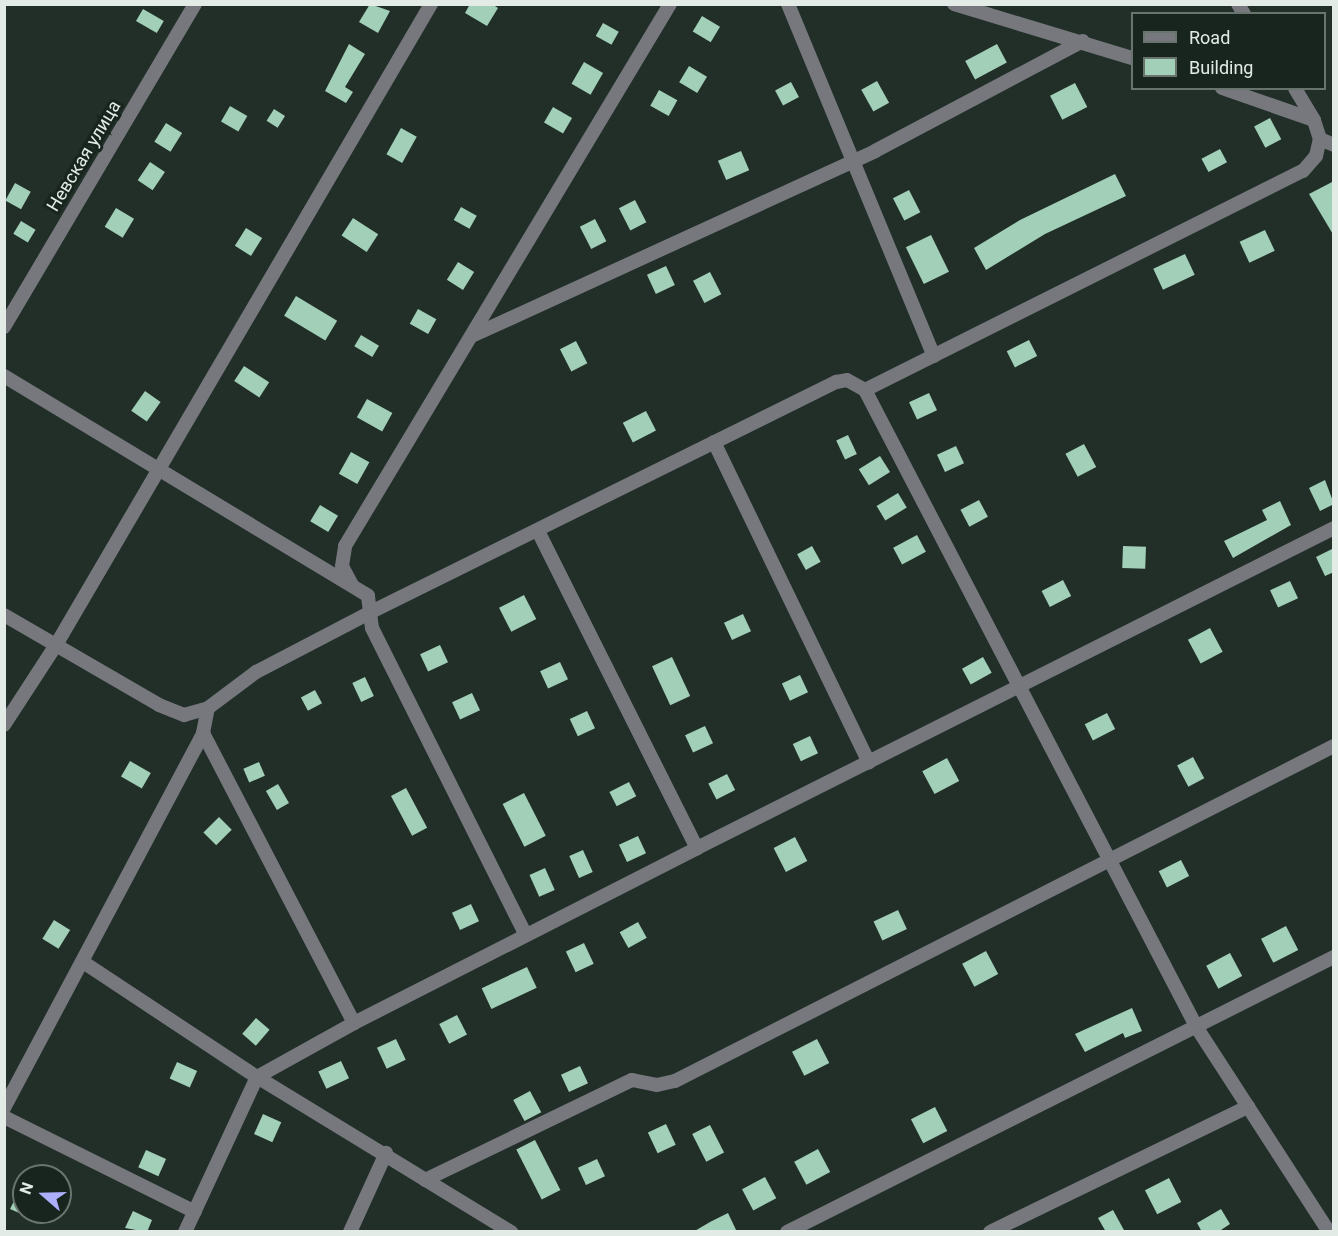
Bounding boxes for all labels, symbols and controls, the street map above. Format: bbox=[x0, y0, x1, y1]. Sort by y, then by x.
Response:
legend bbox=[1131, 12, 1326, 90]
text: Road bbox=[1189, 27, 1230, 48]
text: Building bbox=[1189, 57, 1253, 78]
street label: Невская улица bbox=[42, 97, 126, 215]
north arrow bbox=[12, 1164, 72, 1224]
text: N bbox=[16, 1180, 37, 1197]

